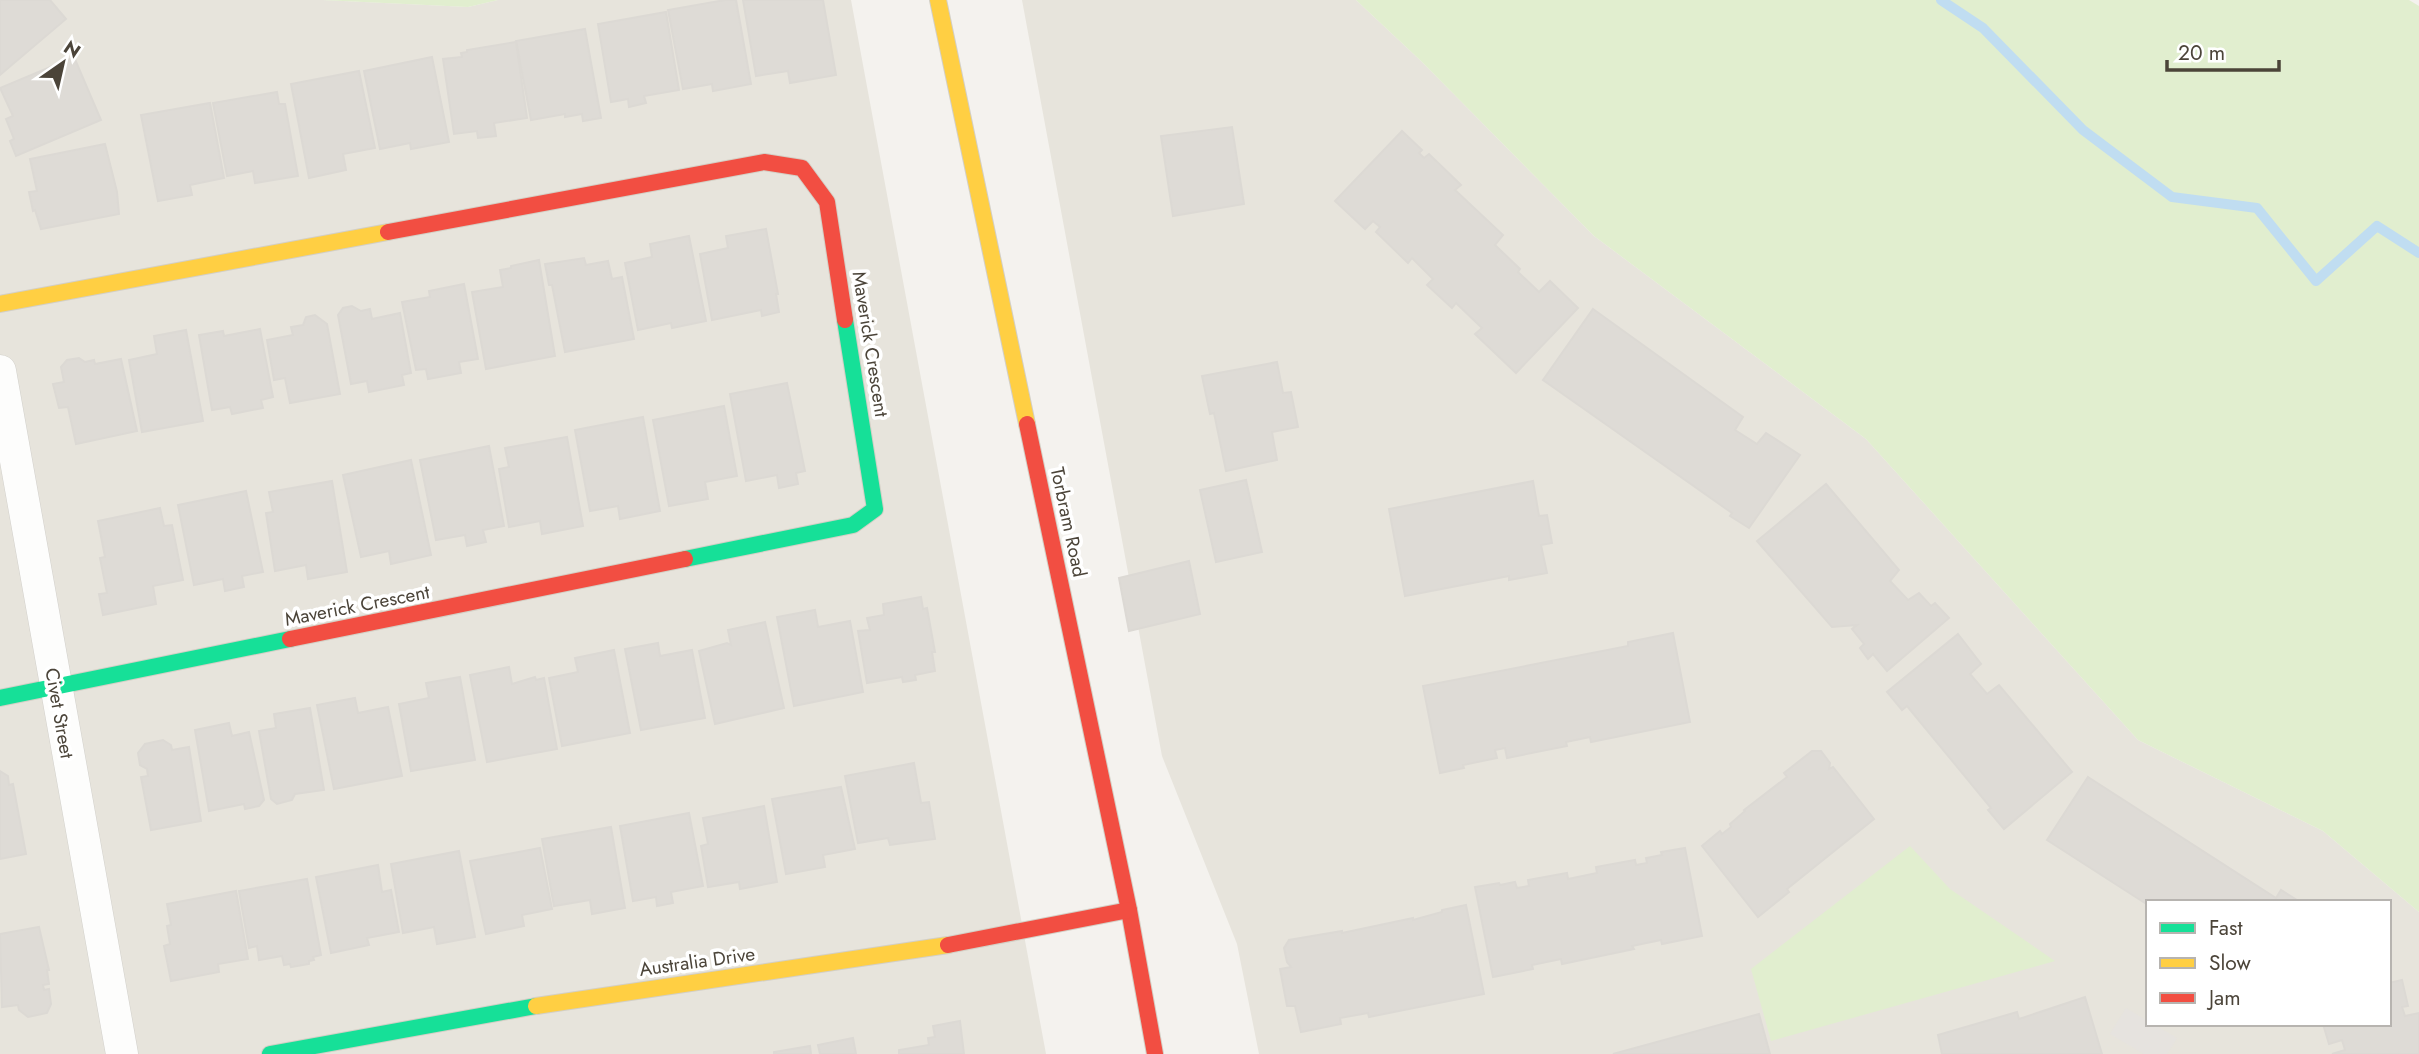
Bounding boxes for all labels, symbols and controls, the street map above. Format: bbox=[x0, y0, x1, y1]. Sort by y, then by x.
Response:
north arrow bbox=[28, 28, 98, 98]
scale bar bbox=[2167, 28, 2279, 72]
text: N bbox=[58, 34, 86, 65]
text: 20 m bbox=[2178, 38, 2225, 68]
street label: Maverick Crescent bbox=[846, 269, 895, 419]
street label: Torbram Road bbox=[1044, 465, 1093, 580]
street label: Maverick Crescent bbox=[282, 578, 432, 633]
street label: Civet Street bbox=[38, 666, 81, 761]
legend bbox=[2146, 900, 2391, 1026]
text: Fast bbox=[2209, 913, 2242, 943]
street label: Australia Drive bbox=[638, 940, 757, 983]
text: Slow bbox=[2209, 948, 2251, 978]
text: Jam bbox=[2206, 983, 2241, 1013]

